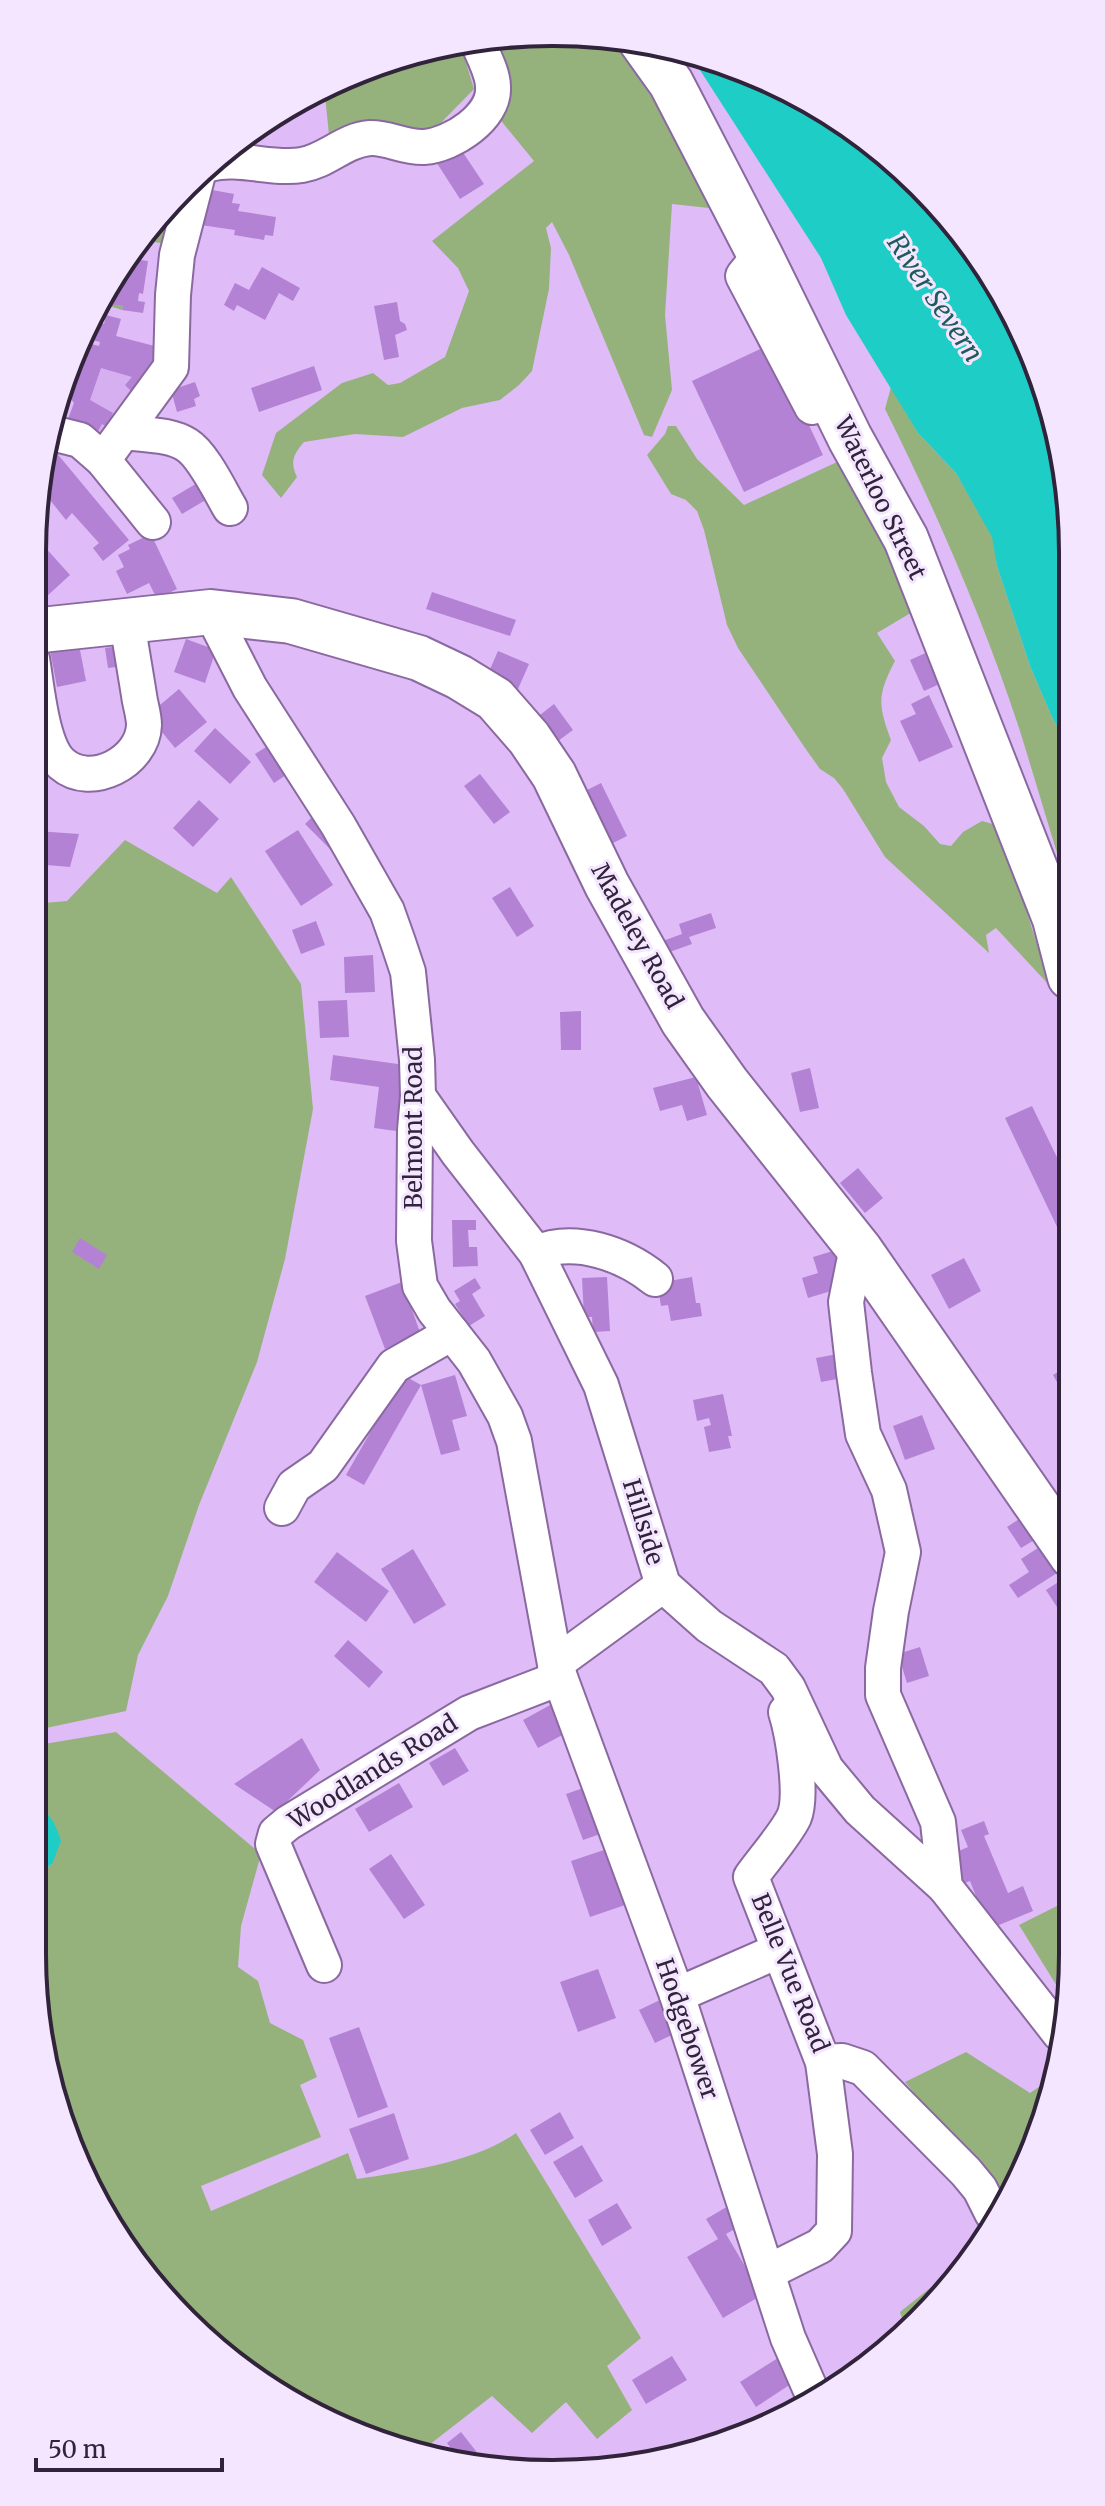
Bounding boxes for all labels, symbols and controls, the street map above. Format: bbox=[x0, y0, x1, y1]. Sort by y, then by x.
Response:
water label: River Severn bbox=[881, 227, 990, 368]
street label: Waterloo Street bbox=[827, 410, 934, 585]
street label: Madeley Road bbox=[585, 858, 690, 1014]
street label: Belmont Road bbox=[398, 1046, 429, 1210]
street label: Hillside bbox=[616, 1475, 671, 1569]
street label: Woodlands Road bbox=[282, 1707, 463, 1836]
street label: Belle Vue Road bbox=[744, 1889, 836, 2057]
street label: Hodgebower bbox=[649, 1954, 726, 2104]
scale bar bbox=[36, 2422, 222, 2472]
text: 50 m bbox=[48, 2434, 107, 2465]

